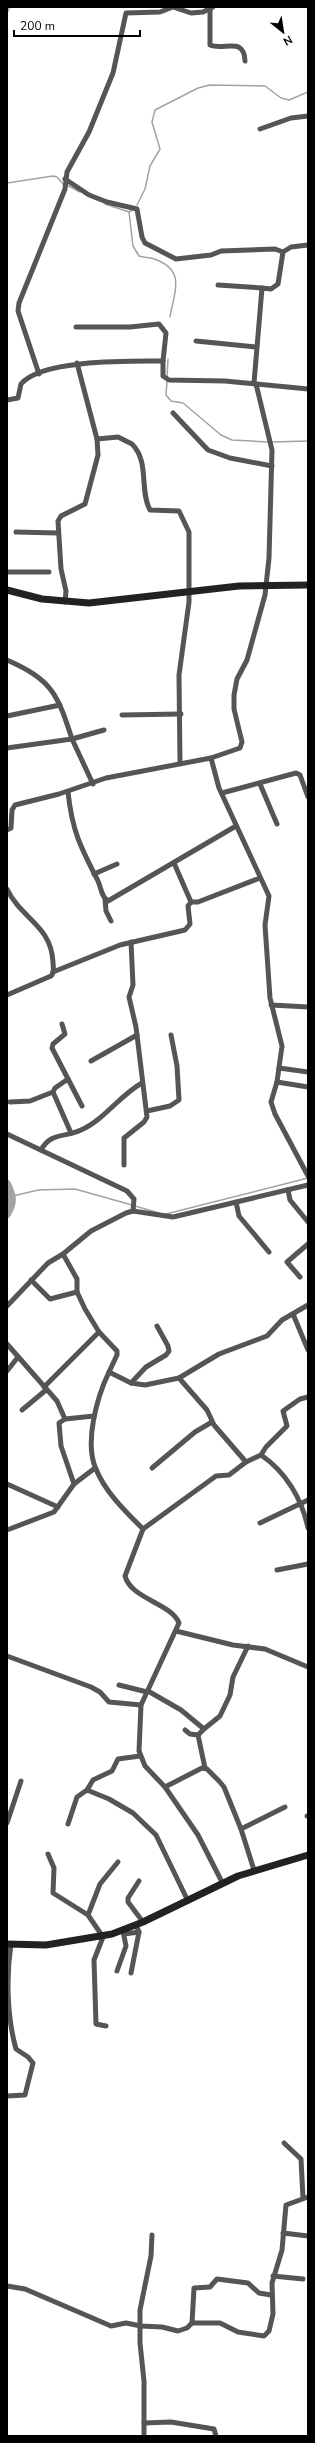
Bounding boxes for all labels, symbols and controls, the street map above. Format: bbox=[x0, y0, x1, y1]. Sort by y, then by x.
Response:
scale bar bbox=[14, 12, 140, 38]
north arrow bbox=[263, 12, 303, 52]
text: 200 m bbox=[20, 18, 55, 34]
text: N bbox=[280, 32, 295, 49]

